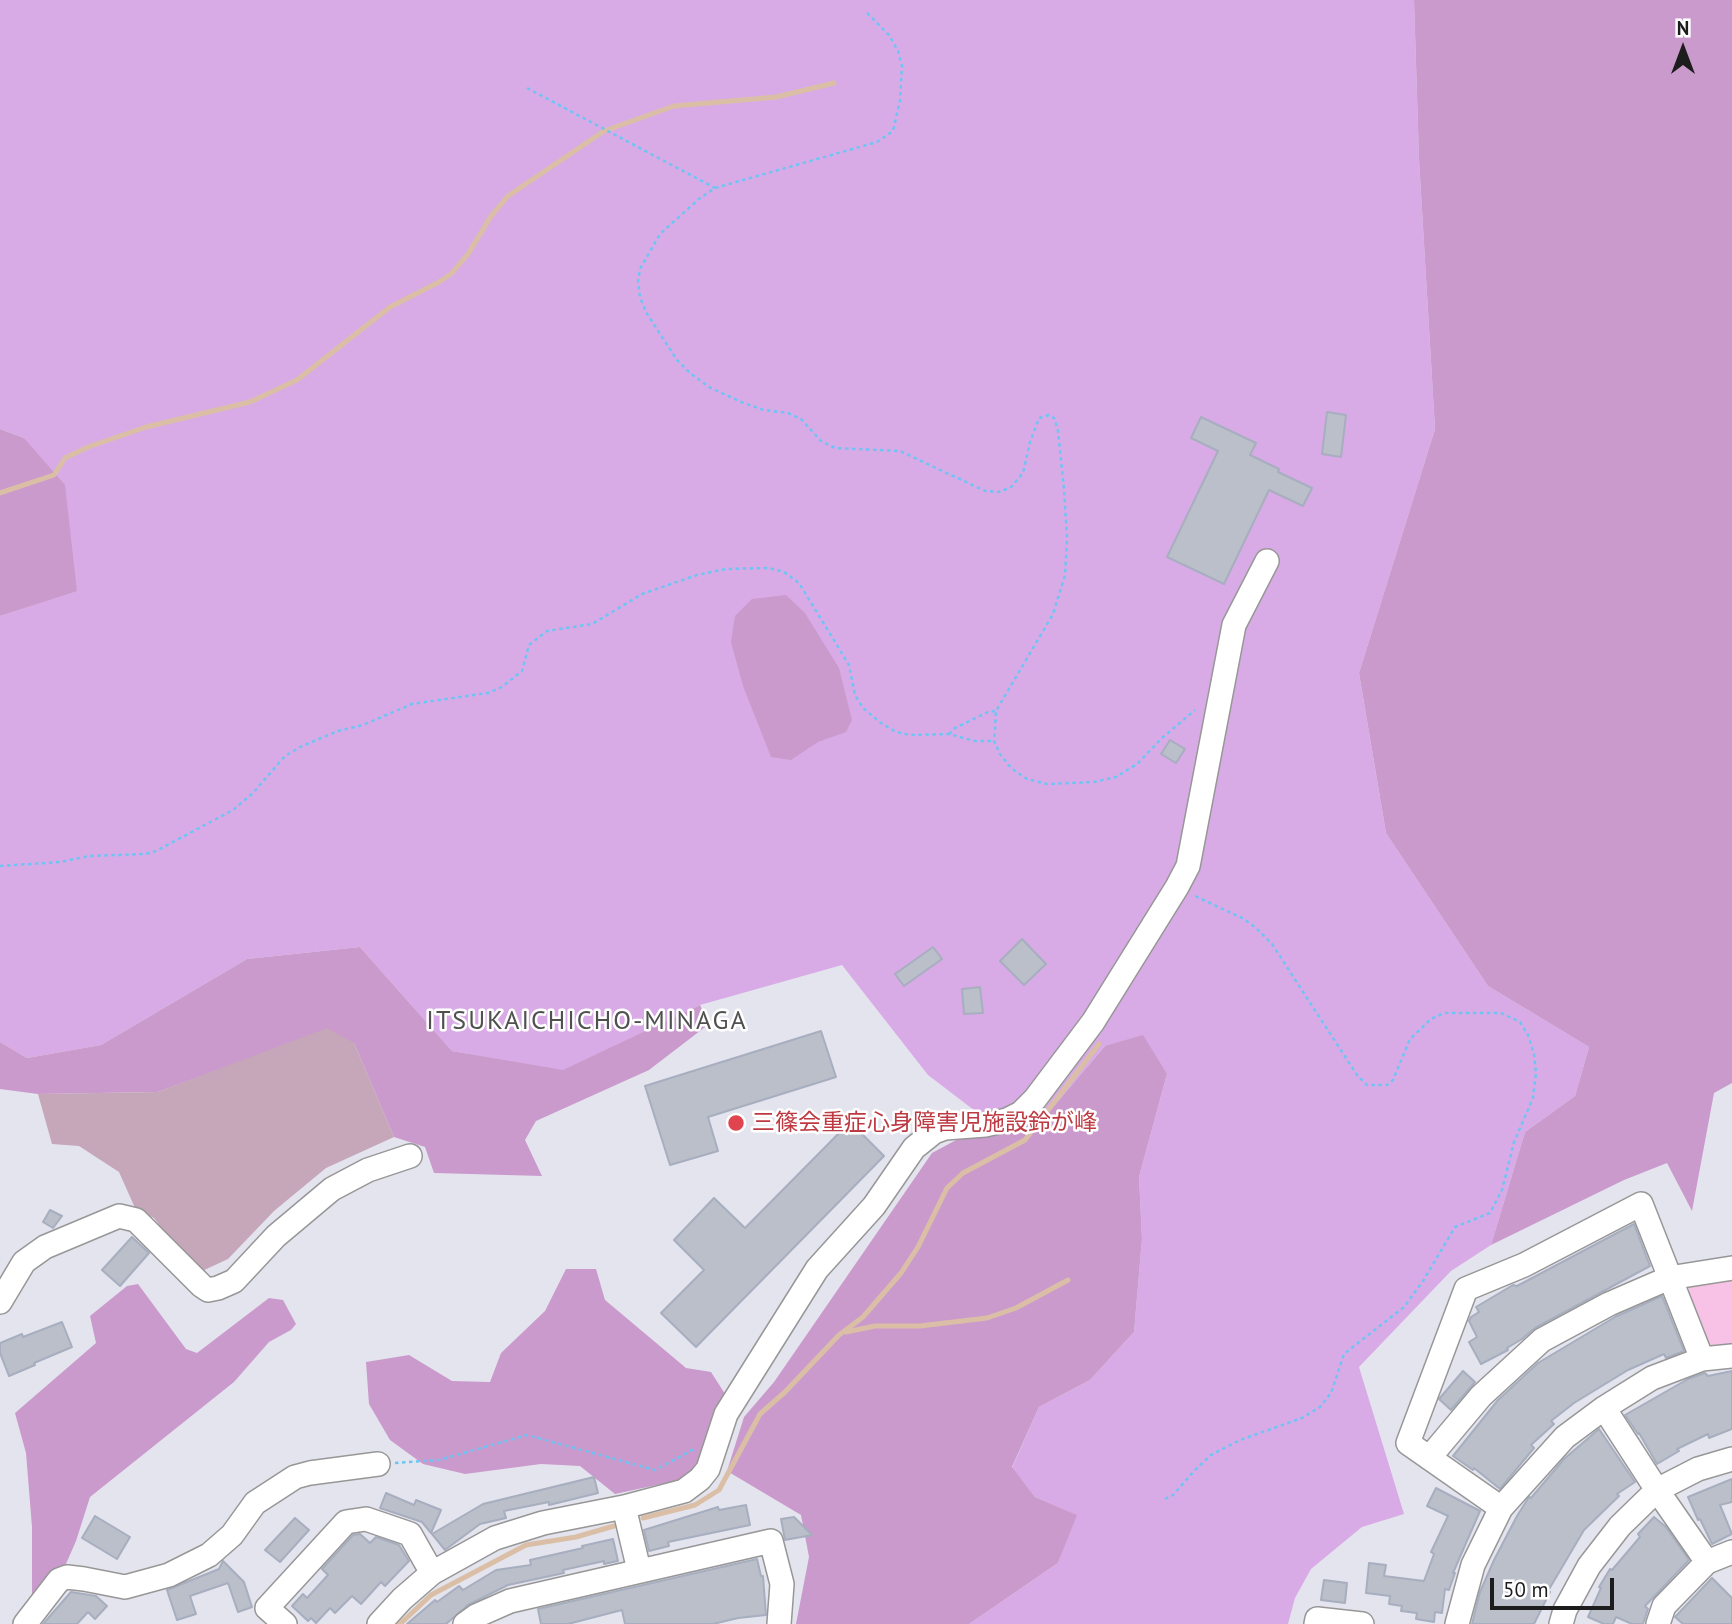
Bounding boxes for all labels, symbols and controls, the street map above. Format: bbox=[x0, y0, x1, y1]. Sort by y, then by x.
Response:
north arrow bbox=[1648, 14, 1718, 84]
text: N bbox=[1677, 16, 1689, 40]
district label: ITSUKAICHICHO-MINAGA bbox=[429, 1006, 745, 1038]
place label: 三篠会重症心身障害児施設鈴が峰 bbox=[752, 1109, 1097, 1137]
marker: 三篠会重症心身障害児施設鈴が峰 bbox=[726, 1113, 746, 1133]
scale bar bbox=[1494, 1564, 1618, 1608]
text: 50 m bbox=[1503, 1576, 1549, 1603]

